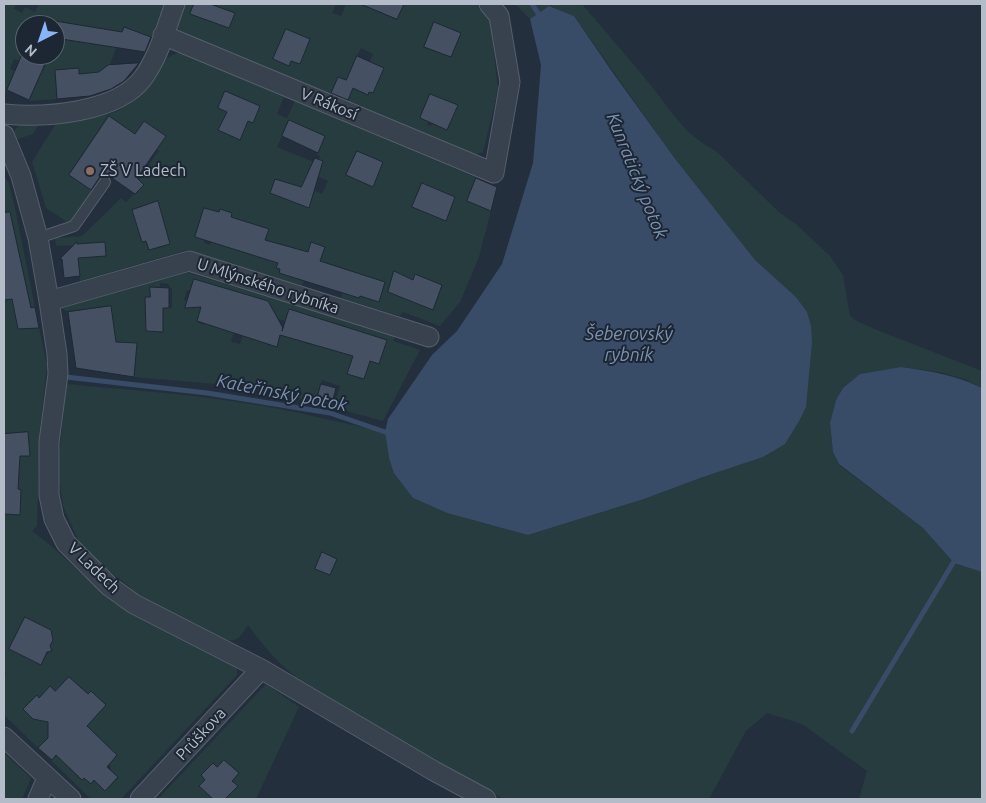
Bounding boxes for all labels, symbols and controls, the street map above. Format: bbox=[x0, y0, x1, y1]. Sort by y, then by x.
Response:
north arrow bbox=[15, 15, 65, 65]
text: N bbox=[22, 41, 40, 60]
street label: V Rákosí bbox=[298, 84, 360, 124]
water label: Kunratický potok bbox=[602, 110, 672, 242]
place label: ZŠ V Ladech bbox=[100, 161, 186, 181]
marker: ZŠ V Ladech bbox=[84, 165, 96, 177]
street label: U Mlýnského rybníka bbox=[195, 254, 341, 318]
water label: Šeberovský rybník bbox=[585, 323, 673, 366]
water label: Kateřinský potok bbox=[215, 370, 349, 416]
street label: V Ladech bbox=[64, 539, 124, 597]
street label: Průškova bbox=[172, 704, 230, 764]

